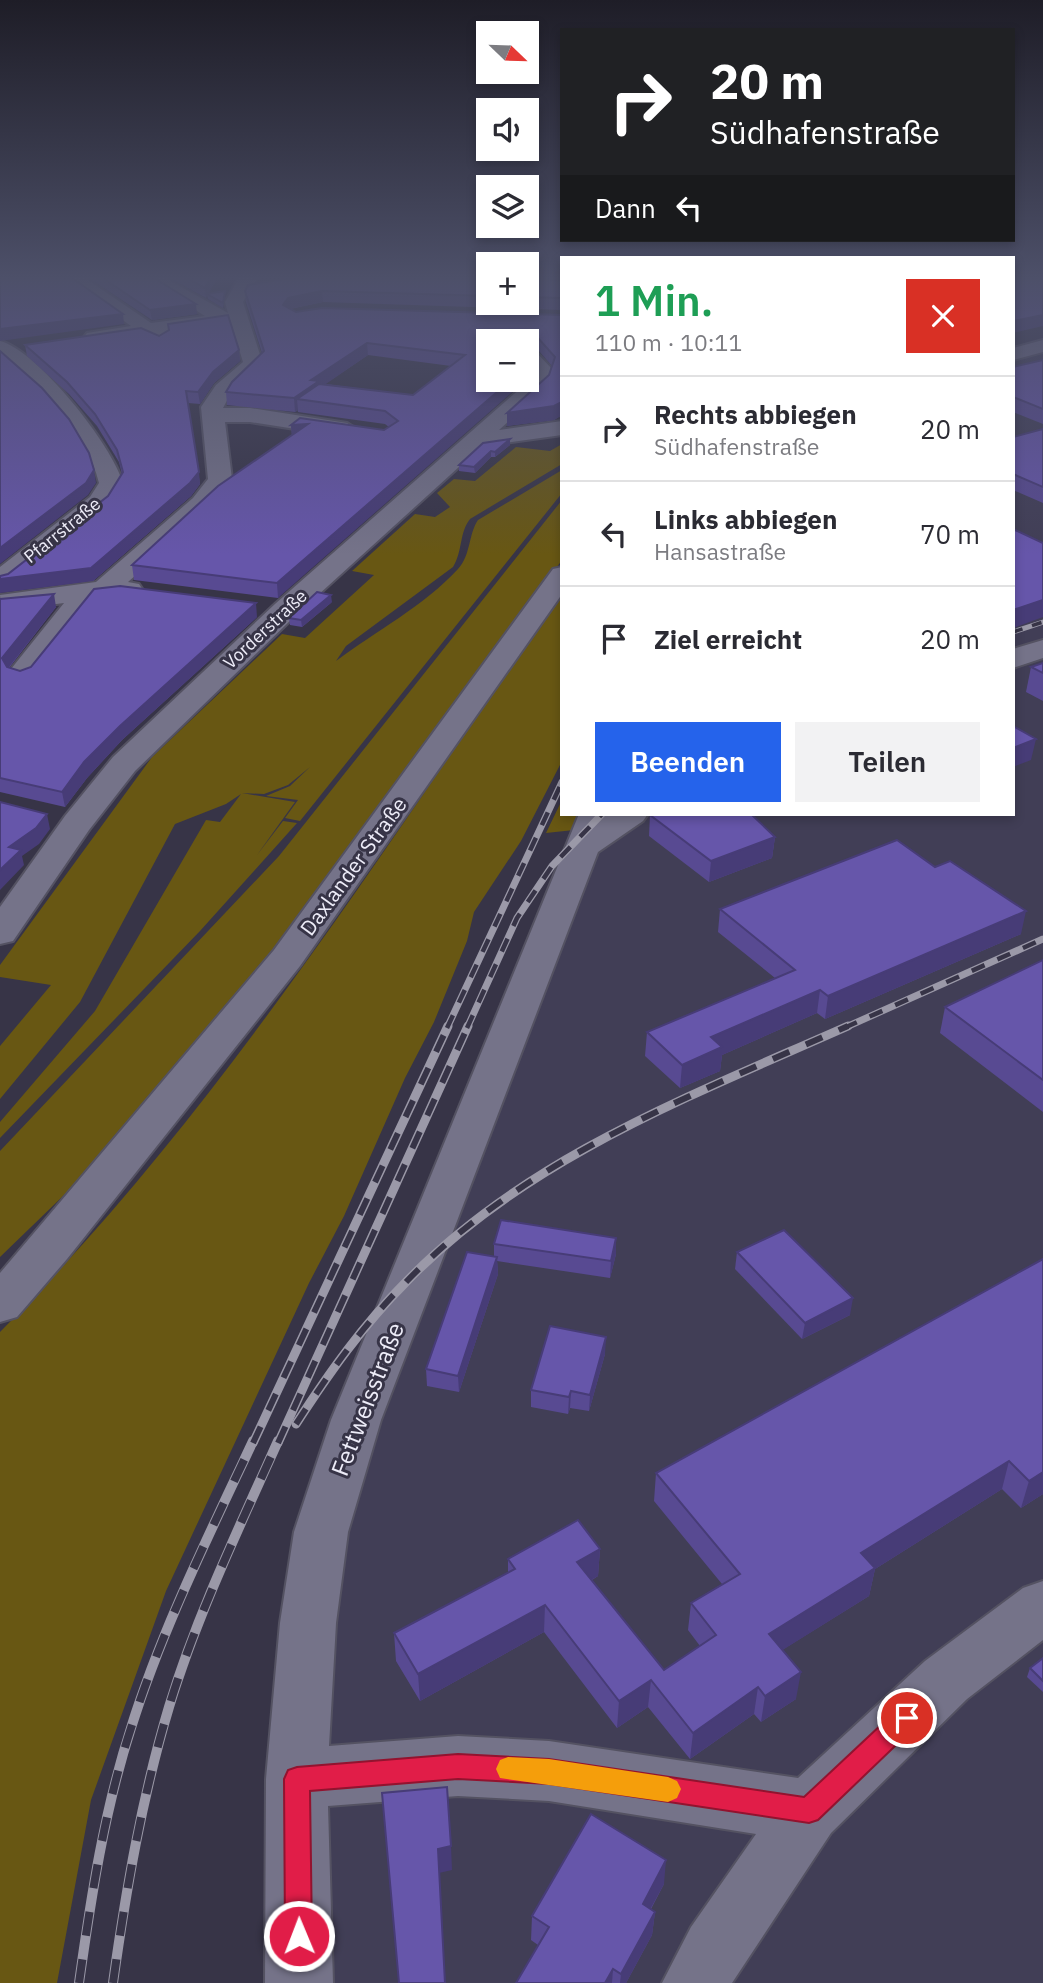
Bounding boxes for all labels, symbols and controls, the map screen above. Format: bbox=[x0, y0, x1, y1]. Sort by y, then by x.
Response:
north arrow bbox=[476, 21, 539, 84]
map controls bbox=[476, 21, 539, 392]
text: 20 m bbox=[710, 49, 824, 112]
icon: right bbox=[595, 56, 686, 147]
button: sound bbox=[476, 98, 539, 161]
text: Südhafenstraße bbox=[710, 111, 940, 153]
button: layers bbox=[476, 175, 539, 238]
icon: left bbox=[670, 189, 708, 227]
text: Dann bbox=[595, 191, 656, 225]
button: + bbox=[476, 252, 539, 315]
text: 1 Min. bbox=[595, 273, 713, 328]
button: close bbox=[906, 279, 980, 353]
text: 110 m · 10:11 bbox=[595, 327, 742, 357]
button: − bbox=[476, 329, 539, 392]
text: Rechts abbiegen bbox=[654, 397, 857, 431]
icon: right bbox=[595, 410, 633, 448]
text: 20 m bbox=[920, 412, 980, 446]
text: Südhafenstraße bbox=[654, 431, 819, 461]
street label: Pfarrstraße bbox=[19, 492, 105, 568]
text: Links abbiegen bbox=[654, 502, 837, 536]
icon: left bbox=[595, 515, 633, 553]
text: 70 m bbox=[920, 517, 980, 551]
text: Hansastraße bbox=[654, 536, 786, 566]
street label: Vorderstraße bbox=[218, 584, 312, 674]
icon: arrive bbox=[595, 620, 633, 658]
text: Ziel erreicht bbox=[654, 622, 802, 656]
text: 20 m bbox=[920, 622, 980, 656]
button: Beenden bbox=[595, 722, 781, 802]
button: Teilen bbox=[795, 722, 980, 802]
street label: Daxlander Straße bbox=[293, 791, 413, 941]
street label: Fettweisstraße bbox=[323, 1318, 411, 1480]
pin bbox=[877, 1688, 937, 1748]
icon: arrive bbox=[888, 1699, 926, 1737]
position arrow bbox=[262, 1899, 336, 1973]

